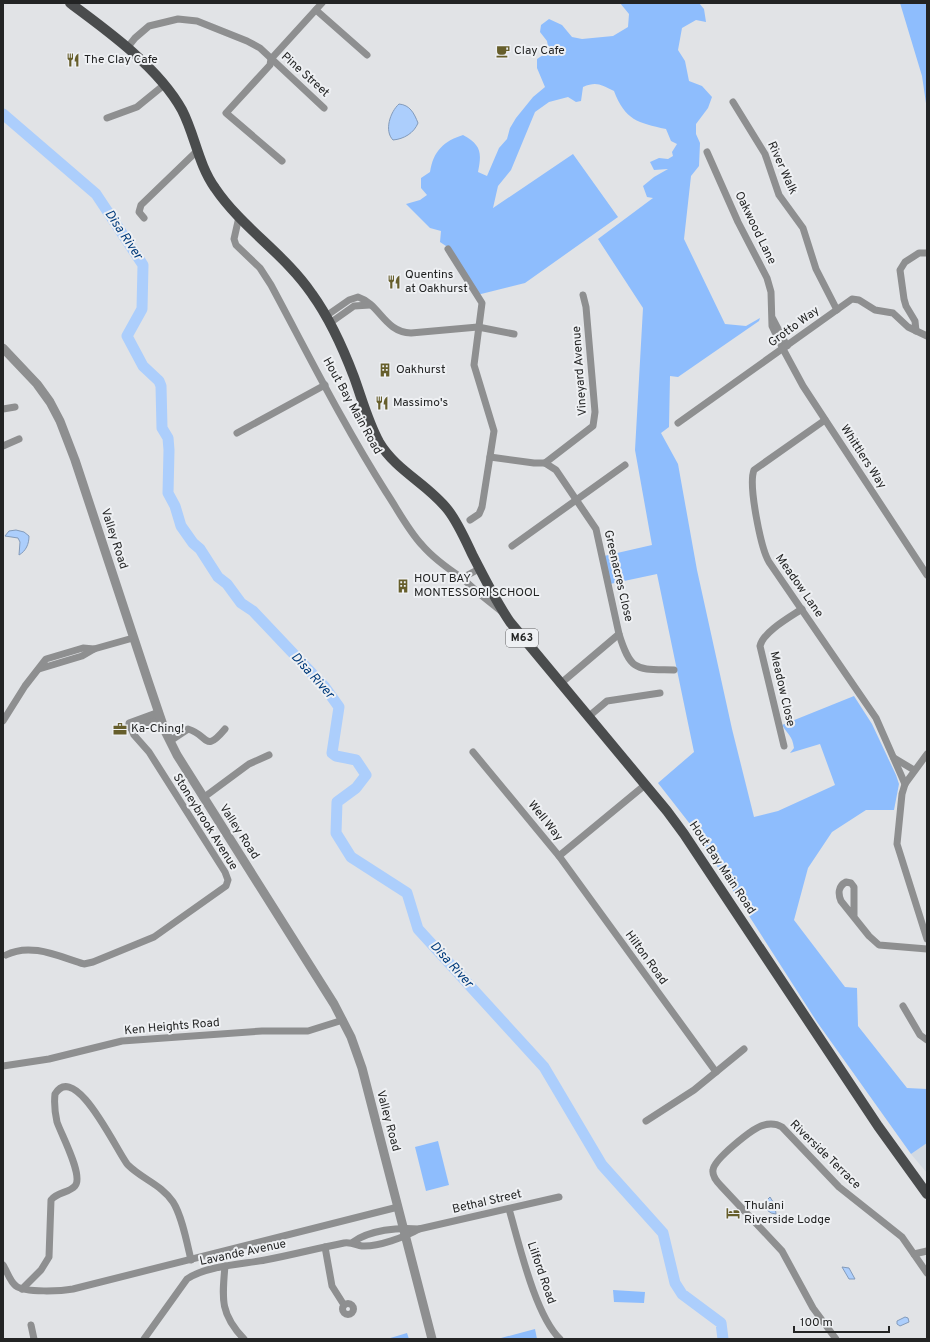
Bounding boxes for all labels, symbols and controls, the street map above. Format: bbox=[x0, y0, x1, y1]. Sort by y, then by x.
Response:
cafe icon: Clay Cafe bbox=[495, 43, 511, 59]
place label: Clay Cafe bbox=[514, 43, 565, 59]
street label: Pine Street bbox=[277, 49, 333, 101]
restaurant icon: The Clay Cafe bbox=[65, 52, 81, 68]
place label: The Clay Cafe bbox=[84, 52, 158, 68]
street label: River Walk bbox=[763, 139, 801, 197]
street label: Oakwood Lane bbox=[730, 189, 780, 267]
water label: Disa River bbox=[101, 207, 146, 264]
place label: Quentins at Oakhurst bbox=[405, 267, 468, 297]
restaurant icon: Quentins at Oakhurst bbox=[386, 274, 402, 290]
street label: Grotto Way bbox=[765, 303, 823, 351]
street label: Vineyard Avenue bbox=[569, 325, 591, 417]
street label: Hout Bay Main Road bbox=[319, 355, 385, 457]
building icon: Oakhurst bbox=[377, 362, 393, 378]
place label: Oakhurst bbox=[396, 362, 445, 378]
restaurant icon: Massimo's bbox=[374, 395, 390, 411]
place label: Massimo's bbox=[393, 395, 448, 411]
street label: Whittlers Way bbox=[836, 422, 890, 492]
street label: Valley Road bbox=[97, 507, 131, 571]
street label: Greenacres Close bbox=[600, 528, 636, 624]
street label: Meadow Lane bbox=[771, 551, 827, 621]
place label: HOUT BAY MONTESSORI SCHOOL bbox=[414, 571, 540, 601]
building icon: HOUT BAY MONTESSORI SCHOOL bbox=[395, 578, 411, 594]
road number: M63 bbox=[506, 629, 538, 647]
water label: Disa River bbox=[287, 650, 338, 703]
street label: Meadow Close bbox=[766, 650, 798, 728]
office icon: Ka-Ching! bbox=[112, 721, 128, 737]
place label: Ka-Ching! bbox=[131, 721, 184, 737]
street label: Stoneybrook Avenue bbox=[169, 771, 241, 873]
street label: Well Way bbox=[524, 797, 566, 845]
street label: Valley Road bbox=[215, 801, 263, 863]
street label: Hout Bay Main Road bbox=[685, 818, 759, 918]
street label: Hilton Road bbox=[621, 928, 671, 988]
water label: Disa River bbox=[426, 939, 477, 992]
street label: Ken Heights Road bbox=[124, 1015, 220, 1039]
street label: Valley Road bbox=[372, 1089, 404, 1153]
street label: Riverside Terrace bbox=[786, 1117, 864, 1193]
street label: Bethal Street bbox=[451, 1186, 523, 1218]
place label: Thulani Riverside Lodge bbox=[744, 1198, 830, 1228]
hotel icon: Thulani Riverside Lodge bbox=[725, 1205, 741, 1221]
street label: Lavande Avenue bbox=[198, 1236, 288, 1270]
street label: Lilford Road bbox=[523, 1240, 559, 1306]
scale bar bbox=[794, 1308, 889, 1334]
text: 100 m bbox=[800, 1315, 833, 1331]

